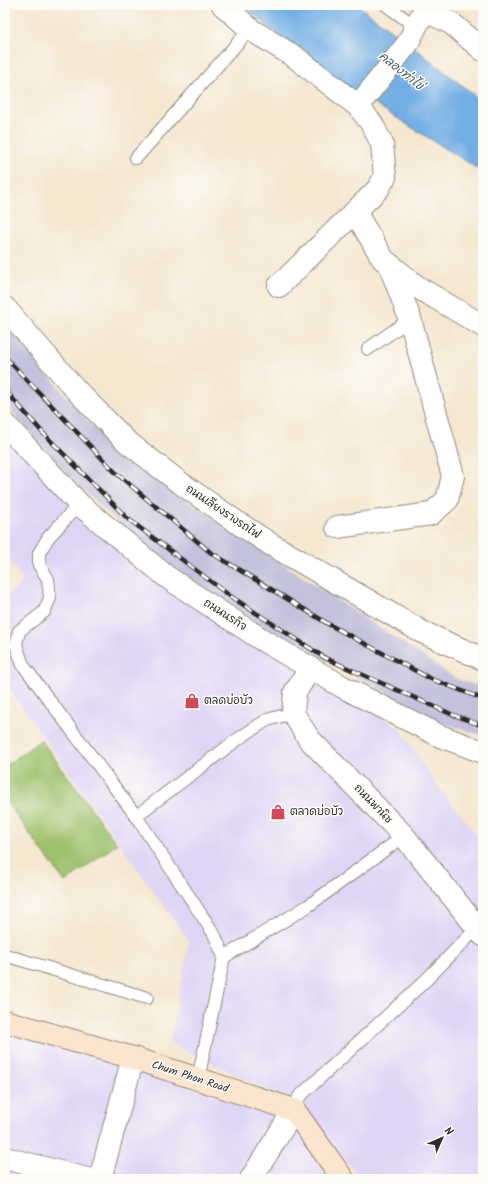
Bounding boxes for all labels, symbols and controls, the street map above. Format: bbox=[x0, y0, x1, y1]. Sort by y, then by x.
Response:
water label: คลองท่าไข่ bbox=[375, 47, 429, 96]
street label: ถนนเลียงรางรถไฟ bbox=[182, 480, 264, 544]
street label: ถนนนรกิจ bbox=[200, 594, 250, 636]
shop icon: ตลดบ่อบัว bbox=[183, 692, 201, 710]
place label: ตลดบ่อบัว bbox=[204, 692, 253, 710]
street label: ถนนพานิช bbox=[349, 780, 397, 829]
shop icon: ตลาดบ่อบัว bbox=[269, 803, 287, 821]
place label: ตลาดบ่อบัว bbox=[290, 803, 343, 821]
street label: Chum Phon Road bbox=[149, 1056, 231, 1098]
north arrow bbox=[422, 1118, 462, 1158]
text: N bbox=[440, 1123, 457, 1140]

